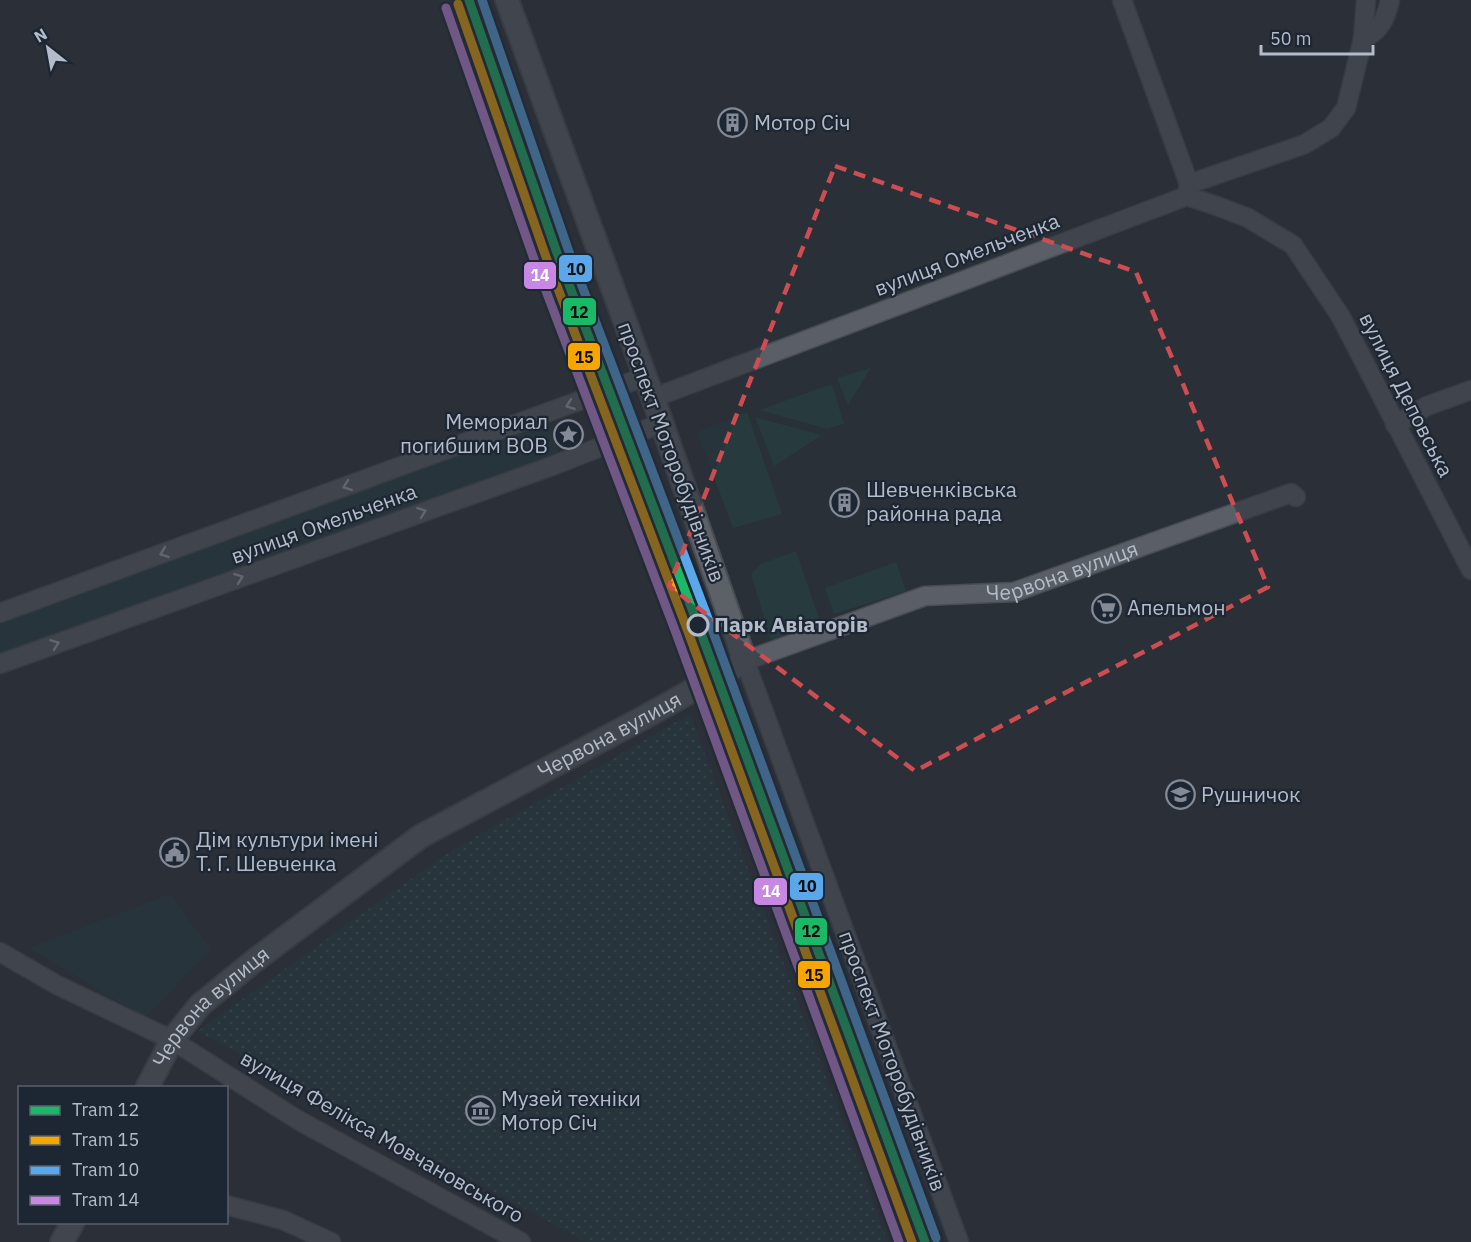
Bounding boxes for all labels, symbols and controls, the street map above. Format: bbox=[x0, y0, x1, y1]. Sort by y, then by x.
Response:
north arrow bbox=[18, 18, 78, 78]
scale bar bbox=[1261, 18, 1374, 56]
text: N bbox=[30, 24, 50, 47]
text: 50 m bbox=[1270, 27, 1312, 50]
building icon: Мотор Січ bbox=[717, 107, 749, 139]
place label: Мотор Січ bbox=[754, 108, 851, 136]
street label: вулиця Омельченка bbox=[870, 206, 1063, 302]
line badge: 10 bbox=[558, 254, 593, 283]
text: 10 bbox=[566, 259, 586, 279]
line badge: 14 bbox=[523, 261, 557, 290]
text: 14 bbox=[530, 265, 550, 285]
line badge: 12 bbox=[562, 297, 597, 326]
text: 12 bbox=[569, 302, 589, 322]
street label: вулиця Деповська bbox=[1353, 308, 1460, 482]
street label: проспект Моторобудівників bbox=[612, 318, 732, 586]
line badge: 15 bbox=[567, 342, 601, 371]
text: 15 bbox=[574, 347, 594, 367]
one-way arrow bbox=[565, 397, 575, 410]
place label: Мемориал погибшим ВОВ bbox=[400, 407, 548, 459]
place icon: Мемориал погибшим ВОВ bbox=[553, 418, 585, 450]
place label: Шевченківська районна рада bbox=[866, 475, 1017, 527]
street label: вулиця Омельченка bbox=[227, 476, 420, 570]
one-way arrow bbox=[342, 478, 353, 491]
building icon: Шевченківська районна рада bbox=[829, 486, 861, 518]
one-way arrow bbox=[416, 507, 427, 520]
street label: Червона вулиця bbox=[985, 534, 1142, 606]
one-way arrow bbox=[159, 545, 170, 558]
one-way arrow bbox=[233, 573, 243, 586]
supermarket icon: Апельмон bbox=[1090, 592, 1122, 624]
place label: Апельмон bbox=[1127, 593, 1226, 621]
place label: Парк Авіаторів bbox=[714, 610, 868, 638]
marker: Парк Авіаторів bbox=[687, 614, 709, 636]
one-way arrow bbox=[49, 639, 60, 652]
street label: Червона вулиця bbox=[533, 684, 686, 784]
school or university icon: Рушничок bbox=[1164, 779, 1196, 811]
place label: Рушничок bbox=[1201, 780, 1301, 808]
place label: Дім культури імені Т. Г. Шевченка bbox=[196, 825, 378, 877]
public building icon: Дім культури імені Т. Г. Шевченка bbox=[159, 836, 191, 868]
line badge: 10 bbox=[789, 872, 824, 901]
text: 10 bbox=[797, 876, 817, 896]
line badge: 14 bbox=[753, 877, 788, 906]
text: 14 bbox=[761, 881, 781, 901]
line badge: 12 bbox=[794, 917, 828, 946]
text: 12 bbox=[801, 921, 821, 941]
street label: проспект Моторобудівників bbox=[833, 927, 953, 1195]
street label: Червона вулиця bbox=[145, 939, 275, 1071]
line badge: 15 bbox=[797, 960, 831, 989]
text: 15 bbox=[804, 965, 824, 985]
street label: вулиця Фелікса Мовчановського bbox=[236, 1043, 529, 1229]
place label: Музей техніки Мотор Січ bbox=[501, 1084, 641, 1136]
legend bbox=[18, 1086, 228, 1224]
museum icon: Музей техніки Мотор Січ bbox=[464, 1095, 496, 1127]
text: Tram 12 bbox=[72, 1098, 139, 1121]
text: Tram 15 bbox=[72, 1128, 139, 1151]
text: Tram 10 bbox=[72, 1158, 139, 1181]
text: Tram 14 bbox=[72, 1188, 139, 1211]

